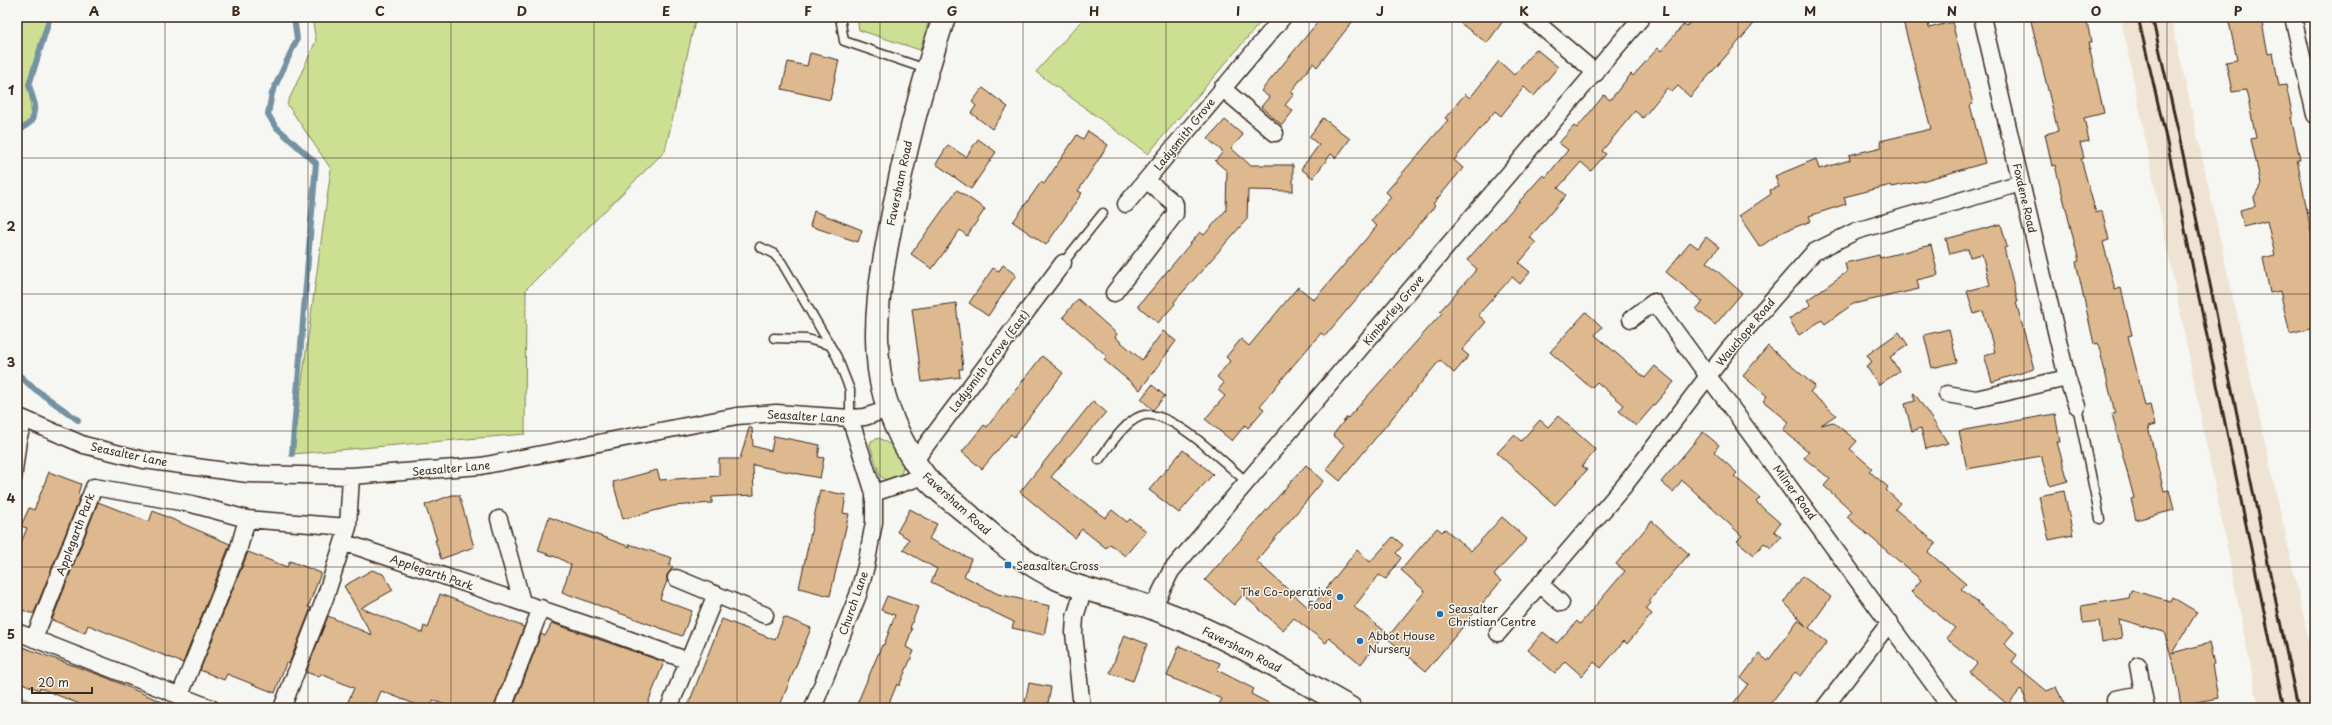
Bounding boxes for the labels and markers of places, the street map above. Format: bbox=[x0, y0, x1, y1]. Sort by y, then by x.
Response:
place label: Seasalter Cross bbox=[1016, 557, 1099, 574]
marker: Seasalter Cross bbox=[1003, 560, 1013, 570]
place label: The Co-operative Food bbox=[1240, 583, 1332, 613]
marker: The Co-operative Food bbox=[1335, 592, 1345, 602]
place label: Seasalter Christian Centre bbox=[1448, 600, 1536, 630]
marker: Seasalter Christian Centre bbox=[1435, 609, 1445, 619]
place label: Abbot House Nursery bbox=[1368, 627, 1435, 657]
marker: Abbot House Nursery bbox=[1355, 636, 1365, 646]

